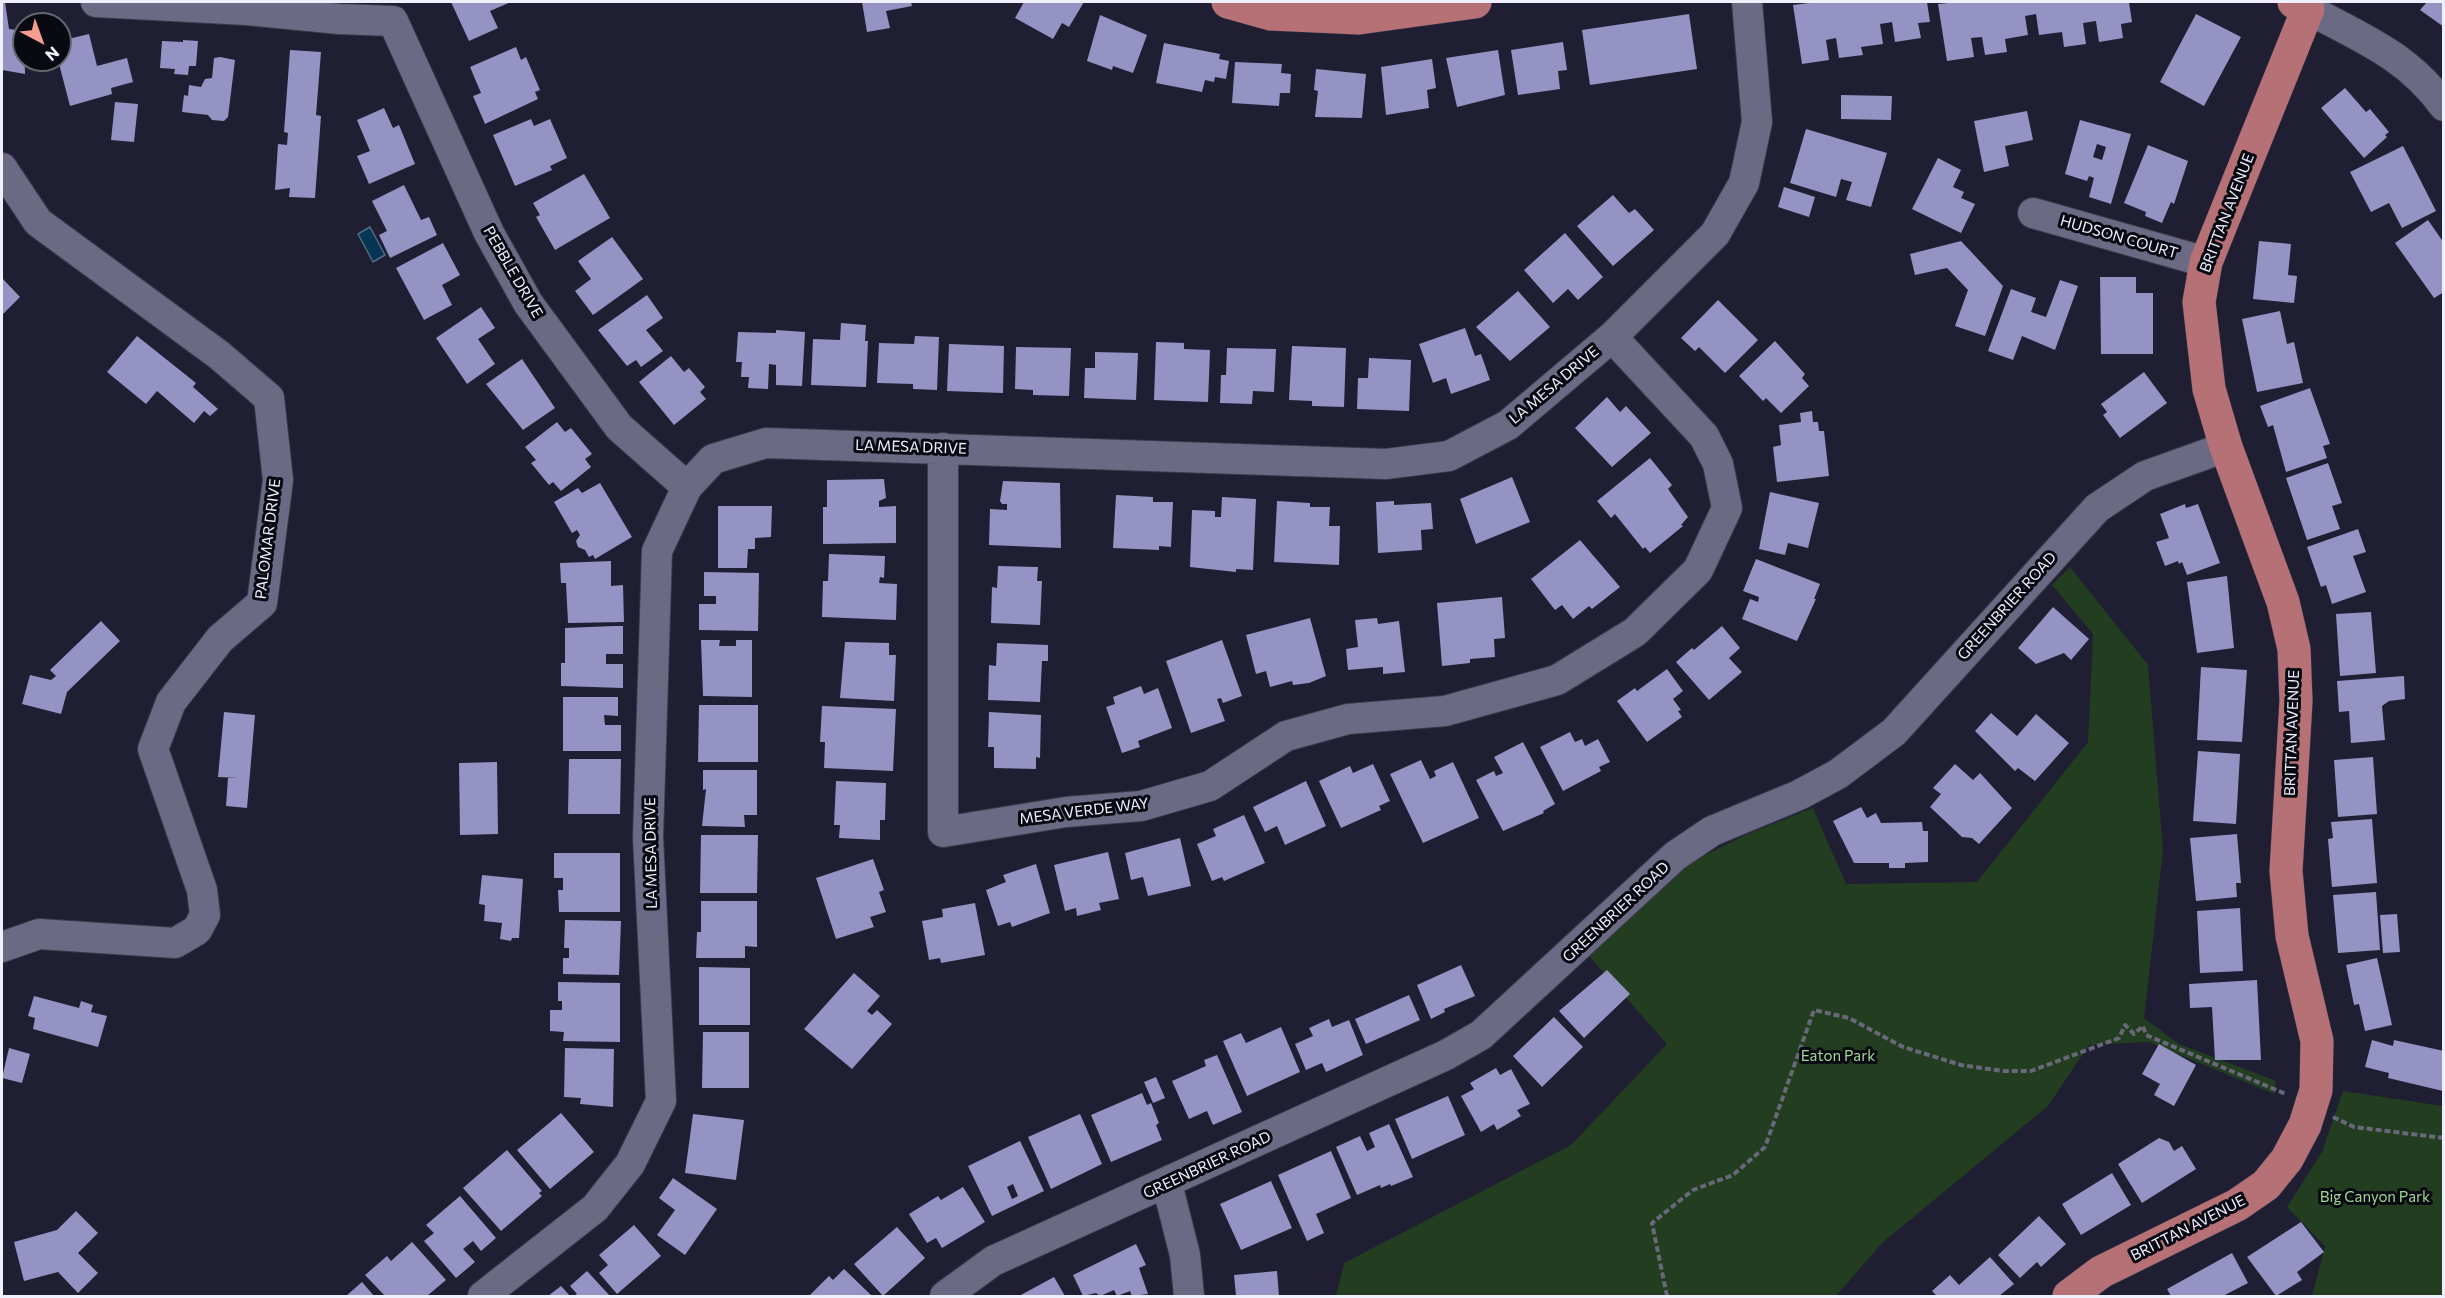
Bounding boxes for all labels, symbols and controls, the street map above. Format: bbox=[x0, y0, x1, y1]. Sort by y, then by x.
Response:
north arrow bbox=[12, 12, 72, 72]
text: N bbox=[42, 43, 64, 66]
street label: BRITTAN AVENUE bbox=[2196, 151, 2258, 275]
street label: HUDSON COURT bbox=[2058, 212, 2180, 262]
street label: PEBBLE DRIVE bbox=[480, 223, 546, 321]
street label: LA MESA DRIVE bbox=[1505, 342, 1603, 428]
street label: LA MESA DRIVE bbox=[855, 436, 967, 458]
street label: PALOMAR DRIVE bbox=[252, 478, 284, 600]
street label: GREENBRIER ROAD bbox=[1954, 548, 2060, 664]
street label: BRITTAN AVENUE bbox=[2281, 670, 2303, 796]
street label: MESA VERDE WAY bbox=[1018, 794, 1150, 828]
street label: LA MESA DRIVE bbox=[641, 797, 661, 909]
street label: GREENBRIER ROAD bbox=[1559, 858, 1673, 966]
park label: Eaton Park bbox=[1801, 1047, 1875, 1065]
street label: GREENBRIER ROAD bbox=[1140, 1127, 1274, 1203]
park label: Big Canyon Park bbox=[2320, 1188, 2430, 1206]
street label: BRITTAN AVENUE bbox=[2128, 1191, 2248, 1265]

